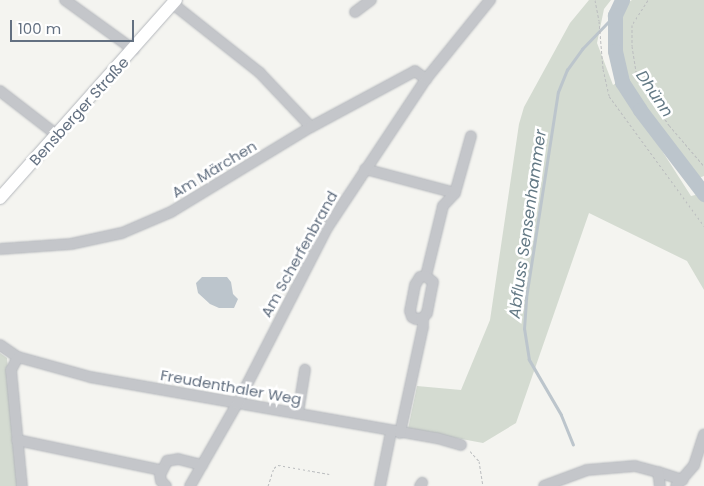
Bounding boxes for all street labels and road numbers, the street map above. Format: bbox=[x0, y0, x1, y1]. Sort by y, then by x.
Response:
street label: Bensberger Straße bbox=[26, 53, 132, 169]
street label: Am Märchen bbox=[168, 137, 260, 201]
street label: Am Scherfenbrand bbox=[257, 188, 341, 320]
street label: Freudenthaler Weg bbox=[159, 366, 303, 408]

